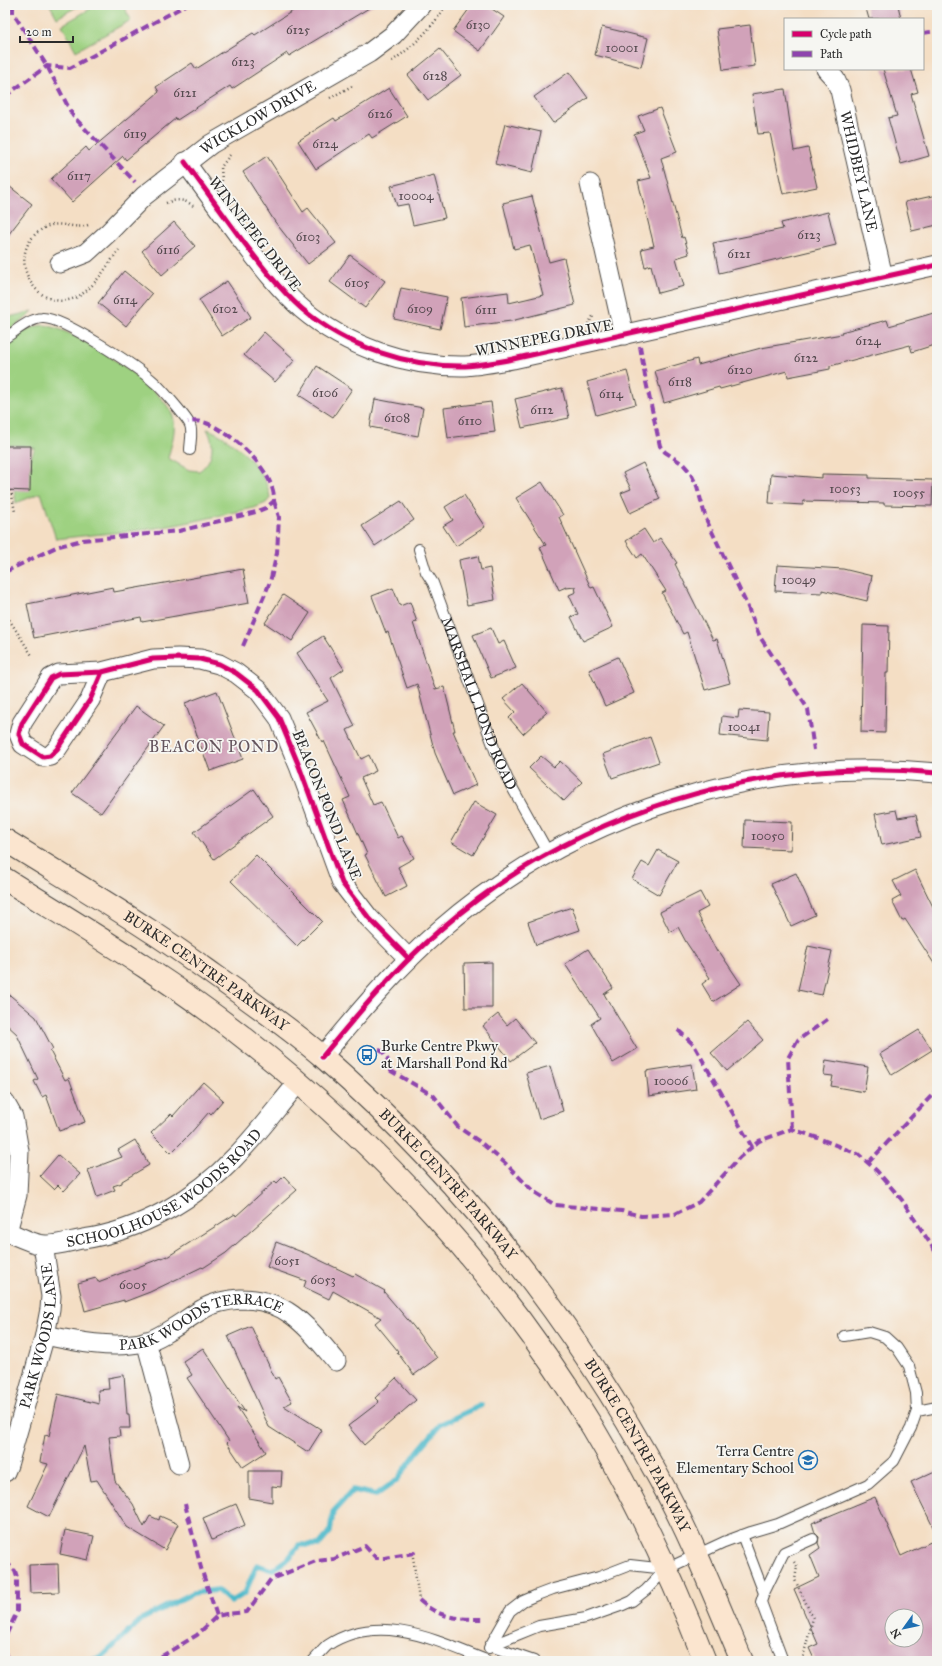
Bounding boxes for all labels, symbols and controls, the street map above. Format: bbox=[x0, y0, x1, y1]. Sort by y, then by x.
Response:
house number: 6130 bbox=[466, 17, 490, 33]
scale bar bbox=[20, 18, 73, 44]
legend bbox=[784, 18, 924, 70]
house number: 6125 bbox=[286, 22, 310, 38]
text: 20 m bbox=[26, 25, 52, 39]
text: Cycle path bbox=[820, 27, 872, 41]
house number: 10001 bbox=[606, 40, 638, 56]
text: Path bbox=[820, 47, 843, 61]
house number: 6123 bbox=[231, 54, 255, 70]
house number: 6128 bbox=[422, 68, 448, 84]
street label: WICKLOW DRIVE bbox=[196, 76, 319, 158]
house number: 6121 bbox=[173, 85, 197, 101]
house number: 6126 bbox=[368, 106, 393, 122]
street label: WHIDBEY LANE bbox=[836, 109, 881, 234]
house number: 6119 bbox=[123, 126, 147, 142]
house number: 6124 bbox=[312, 136, 338, 152]
house number: 6117 bbox=[67, 168, 91, 184]
street label: WINNEPEG DRIVE bbox=[205, 173, 305, 295]
house number: 10004 bbox=[398, 188, 434, 204]
house number: 6123 bbox=[797, 227, 821, 243]
house number: 6103 bbox=[296, 229, 320, 245]
house number: 6116 bbox=[156, 242, 180, 258]
house number: 6121 bbox=[727, 246, 751, 262]
house number: 6105 bbox=[344, 275, 370, 291]
house number: 6114 bbox=[113, 292, 138, 308]
house number: 6102 bbox=[212, 301, 238, 317]
house number: 6109 bbox=[407, 301, 433, 317]
house number: 6111 bbox=[475, 302, 497, 318]
street label: WINNEPEG DRIVE bbox=[473, 316, 615, 360]
house number: 6124 bbox=[855, 333, 881, 349]
house number: 6122 bbox=[794, 350, 819, 366]
house number: 6120 bbox=[727, 362, 753, 378]
house number: 6118 bbox=[668, 374, 692, 390]
house number: 6106 bbox=[312, 385, 338, 401]
house number: 6114 bbox=[599, 386, 624, 402]
house number: 6112 bbox=[530, 402, 554, 418]
house number: 6108 bbox=[384, 410, 410, 426]
house number: 6110 bbox=[458, 413, 482, 429]
house number: 10053 bbox=[829, 481, 861, 497]
house number: 10055 bbox=[893, 485, 925, 501]
house number: 10049 bbox=[782, 572, 816, 588]
street label: MARSHALL POND ROAD bbox=[437, 614, 521, 793]
house number: 10041 bbox=[728, 719, 760, 735]
street label: BEACON POND LANE bbox=[289, 727, 365, 883]
district label: BEACON POND bbox=[149, 737, 279, 756]
house number: 10050 bbox=[751, 828, 785, 844]
street label: BURKE CENTRE PARKWAY bbox=[120, 907, 293, 1035]
place label: Burke Centre Pkwy at Marshall Pond Rd bbox=[381, 1037, 508, 1072]
bus stop icon: Burke Centre Pkwy at Marshall Pond Rd bbox=[356, 1044, 378, 1066]
house number: 10006 bbox=[654, 1073, 689, 1089]
street label: BURKE CENTRE PARKWAY bbox=[375, 1105, 521, 1264]
street label: SCHOOLHOUSE WOODS ROAD bbox=[65, 1125, 266, 1251]
house number: 6051 bbox=[274, 1253, 300, 1269]
street label: PARK WOODS LANE bbox=[16, 1262, 60, 1411]
house number: 6053 bbox=[310, 1272, 336, 1288]
house number: 6005 bbox=[119, 1277, 147, 1293]
street label: PARK WOODS TERRACE bbox=[119, 1290, 287, 1354]
street label: BURKE CENTRE PARKWAY bbox=[581, 1355, 694, 1536]
place label: Terra Centre Elementary School bbox=[676, 1442, 795, 1477]
school or university icon: Terra Centre Elementary School bbox=[797, 1449, 819, 1471]
north arrow bbox=[884, 1608, 924, 1648]
text: N bbox=[888, 1625, 904, 1641]

